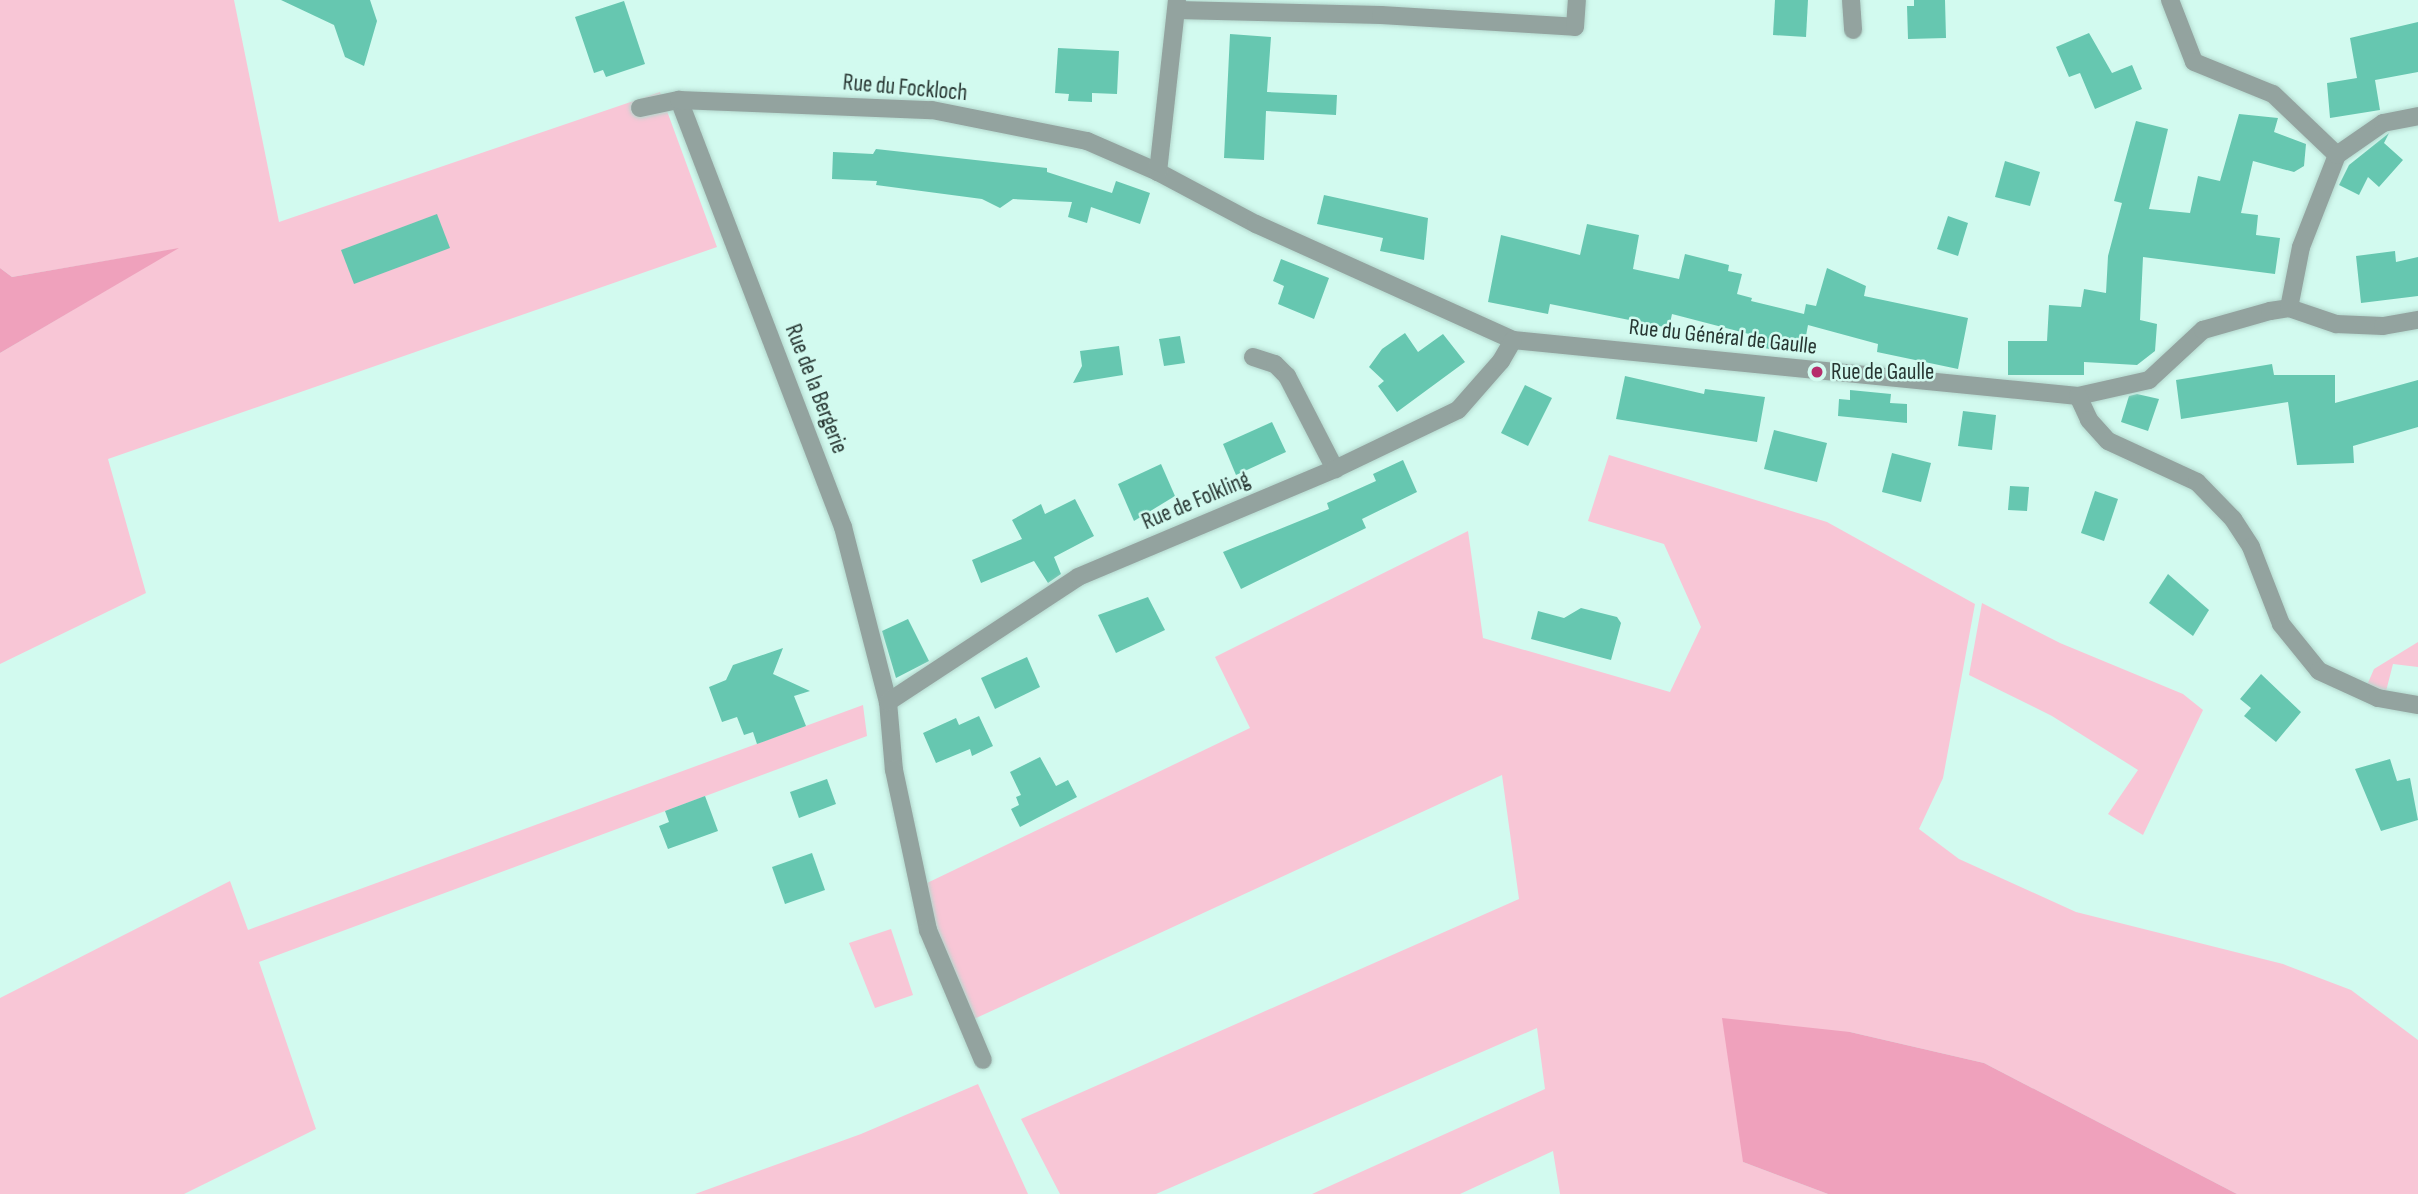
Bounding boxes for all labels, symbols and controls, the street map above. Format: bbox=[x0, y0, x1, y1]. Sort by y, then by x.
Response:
street label: Rue du Fockloch bbox=[842, 69, 968, 107]
street label: Rue du Général de Gaulle bbox=[1628, 313, 1818, 361]
street label: Rue de la Bergerie bbox=[779, 320, 853, 458]
place label: Rue de Gaulle bbox=[1831, 358, 1934, 386]
marker: Rue de Gaulle bbox=[1809, 364, 1825, 380]
street label: Rue de Folkling bbox=[1138, 466, 1254, 536]

